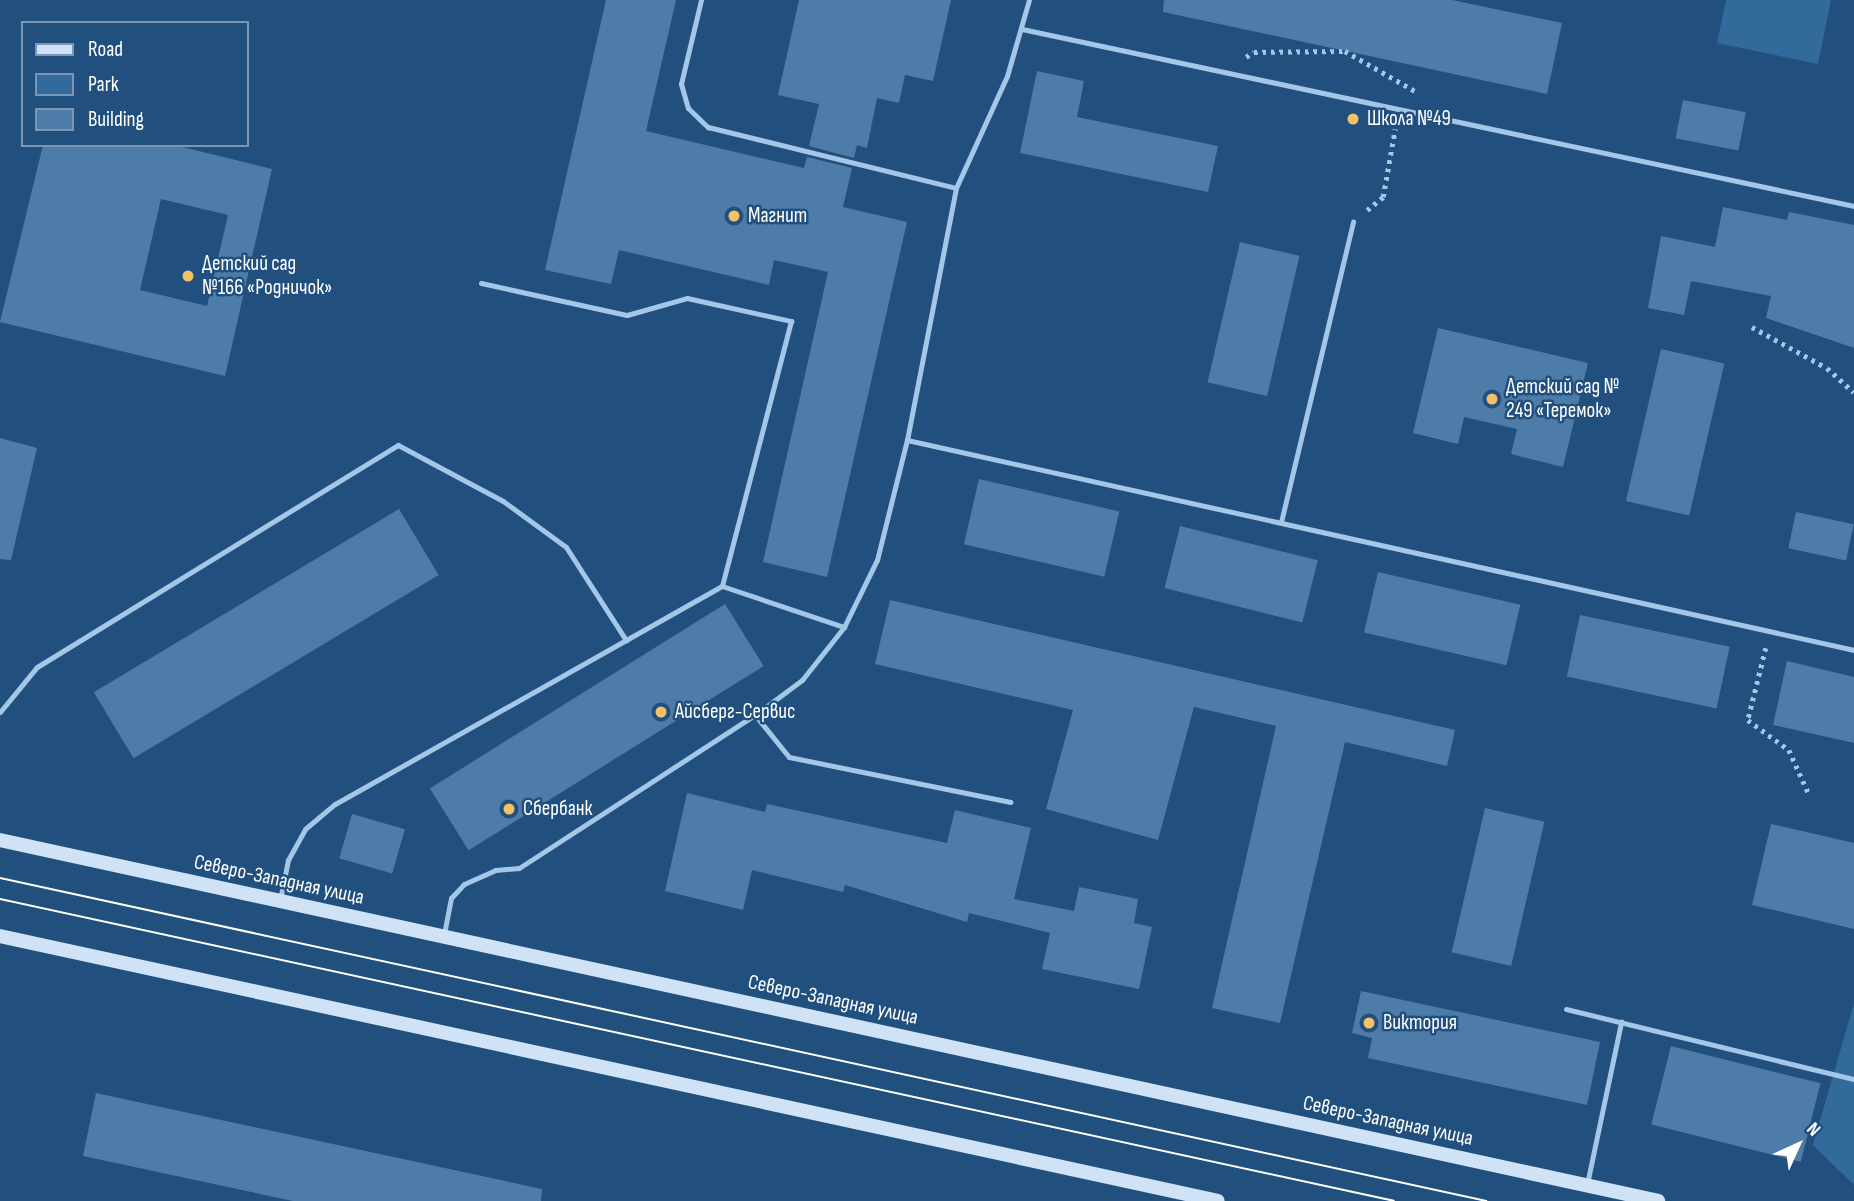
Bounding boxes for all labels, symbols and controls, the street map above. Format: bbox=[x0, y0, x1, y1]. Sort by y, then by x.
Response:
legend bbox=[21, 21, 248, 147]
text: Road bbox=[88, 37, 123, 62]
text: Park bbox=[88, 72, 119, 97]
place label: Школа №49 bbox=[1367, 106, 1451, 132]
text: Building bbox=[88, 107, 144, 132]
marker: Школа №49 bbox=[1345, 111, 1361, 127]
place label: Магнит bbox=[748, 203, 807, 229]
marker: Магнит bbox=[726, 208, 742, 224]
place label: Детский сад №166 «Родничок» bbox=[202, 251, 332, 301]
marker: Детский сад №166 «Родничок» bbox=[180, 268, 196, 284]
place label: Детский сад № 249 «Теремок» bbox=[1506, 374, 1619, 424]
marker: Детский сад № 249 «Теремок» bbox=[1484, 391, 1500, 407]
place label: Айсберг-Сервис bbox=[675, 699, 795, 725]
marker: Айсберг-Сервис bbox=[653, 704, 669, 720]
place label: Сбербанк bbox=[523, 796, 592, 822]
marker: Сбербанк bbox=[501, 801, 517, 817]
street label: Северо-Западная улица bbox=[192, 850, 366, 910]
street label: Северо-Западная улица bbox=[746, 970, 920, 1030]
place label: Виктория bbox=[1383, 1010, 1457, 1036]
marker: Виктория bbox=[1361, 1015, 1377, 1031]
street label: Северо-Западная улица bbox=[1301, 1091, 1475, 1151]
north arrow bbox=[1763, 1110, 1833, 1180]
text: N bbox=[1801, 1118, 1825, 1142]

